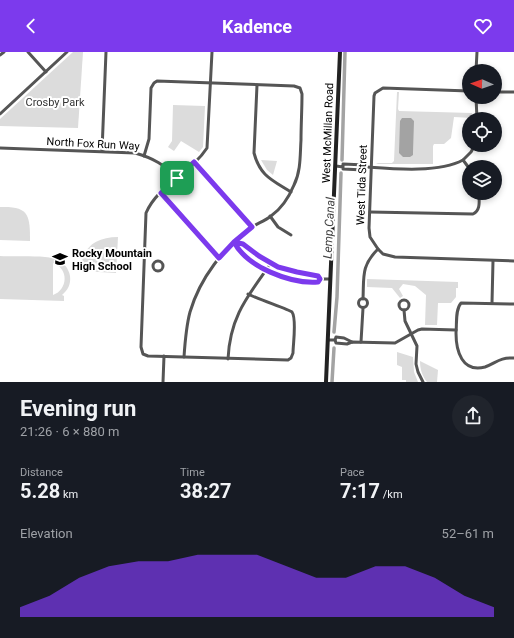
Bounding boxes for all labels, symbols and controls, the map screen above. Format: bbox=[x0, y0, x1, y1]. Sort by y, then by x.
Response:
icon: back bbox=[20, 15, 42, 37]
icon: heart bbox=[472, 15, 494, 37]
text: Kadence bbox=[222, 16, 292, 37]
north arrow bbox=[462, 64, 502, 104]
map controls bbox=[462, 64, 502, 200]
street label: West McMillan Road bbox=[320, 83, 336, 183]
park label: Crosby Park bbox=[26, 96, 85, 109]
button: locate bbox=[462, 112, 502, 152]
street label: North Fox Run Way bbox=[46, 135, 141, 153]
street label: West Tida Street bbox=[354, 144, 370, 225]
button: layers bbox=[462, 160, 502, 200]
pin bbox=[160, 161, 194, 195]
icon: arrive bbox=[166, 167, 188, 189]
water label: Lemp Canal bbox=[320, 197, 338, 259]
place label: Rocky Mountain High School bbox=[72, 247, 152, 273]
school or university icon: Rocky Mountain High School bbox=[51, 250, 69, 268]
button: share bbox=[452, 395, 494, 437]
text: Evening run bbox=[20, 396, 136, 421]
text: 21:26 · 6 × 880 m bbox=[20, 424, 119, 439]
text: Distance bbox=[20, 466, 63, 479]
text: Time bbox=[180, 466, 205, 479]
text: Pace bbox=[340, 466, 364, 479]
text: 5.28 bbox=[20, 479, 60, 503]
text: 38:27 bbox=[180, 479, 232, 503]
text: 7:17 bbox=[340, 479, 380, 503]
text: km bbox=[60, 488, 78, 501]
text: /km bbox=[380, 488, 403, 501]
text: Elevation bbox=[20, 526, 73, 541]
text: 52–61 m bbox=[442, 526, 494, 541]

